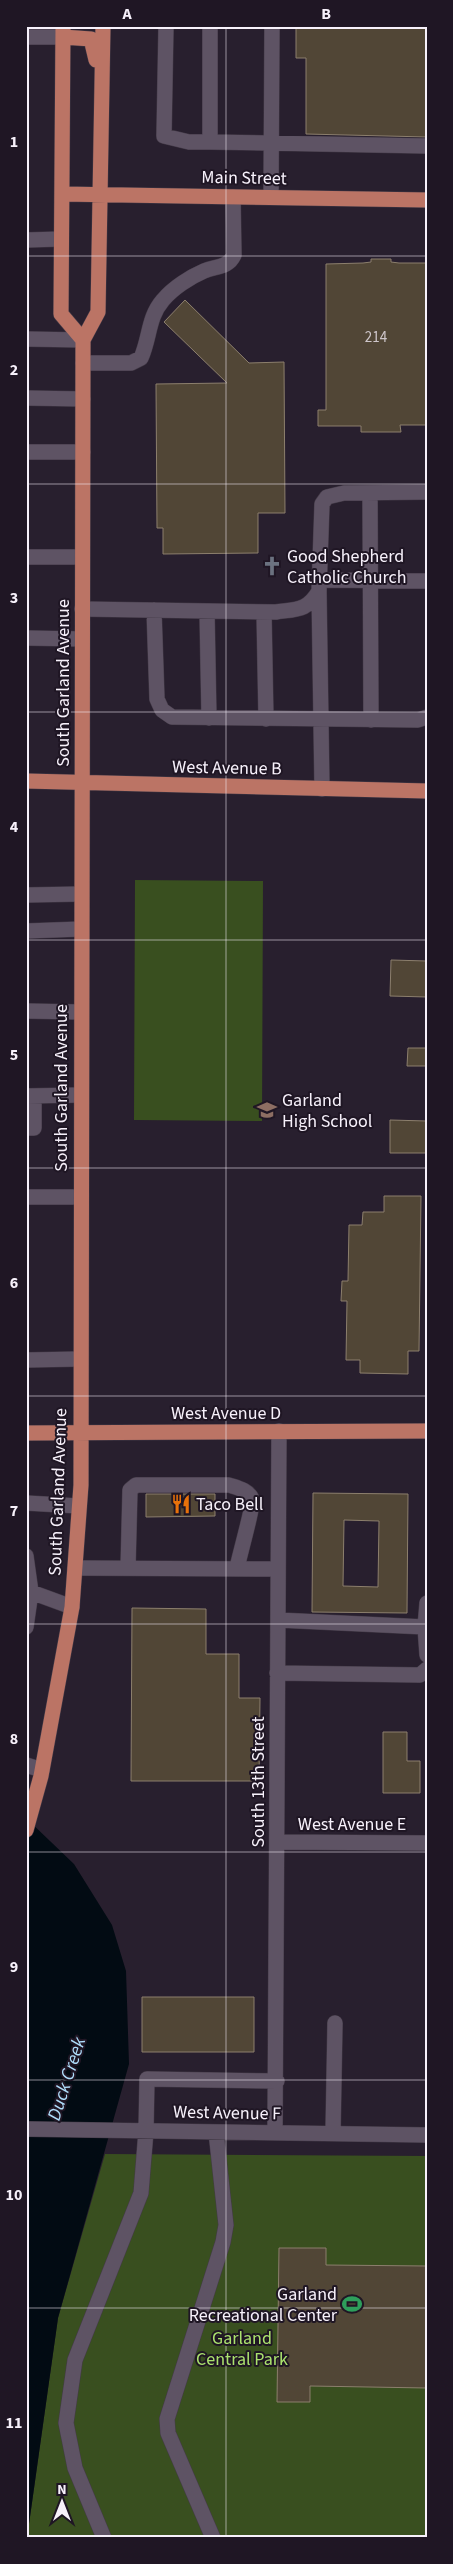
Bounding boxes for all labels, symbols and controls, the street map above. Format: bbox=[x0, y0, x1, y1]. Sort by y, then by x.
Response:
text: A bbox=[121, 3, 132, 25]
text: B bbox=[321, 3, 331, 25]
text: 1 bbox=[10, 131, 18, 153]
street label: Main Street bbox=[201, 165, 287, 191]
house number: 214 bbox=[365, 327, 388, 348]
text: 2 bbox=[10, 359, 18, 381]
place label: Good Shepherd Catholic Church bbox=[287, 544, 407, 590]
church icon: Good Shepherd Catholic Church bbox=[261, 555, 283, 577]
text: 3 bbox=[10, 587, 18, 609]
street label: South Garland Avenue bbox=[51, 599, 76, 767]
street label: West Avenue B bbox=[172, 755, 282, 781]
text: 4 bbox=[10, 816, 19, 838]
street label: South Garland Avenue bbox=[49, 1004, 74, 1172]
text: 5 bbox=[10, 1044, 18, 1066]
place label: Garland High School bbox=[282, 1088, 372, 1134]
school or university icon: Garland High School bbox=[256, 1099, 278, 1121]
text: 6 bbox=[10, 1272, 18, 1294]
street label: West Avenue D bbox=[171, 1401, 281, 1426]
street label: South Garland Avenue bbox=[43, 1408, 73, 1576]
place label: Taco Bell bbox=[196, 1492, 263, 1517]
restaurant icon: Taco Bell bbox=[170, 1493, 192, 1515]
text: 7 bbox=[10, 1500, 18, 1522]
street label: South 13th Street bbox=[246, 1716, 271, 1848]
text: 8 bbox=[10, 1728, 18, 1750]
street label: West Avenue E bbox=[298, 1812, 406, 1837]
text: 9 bbox=[10, 1956, 18, 1978]
water label: Duck Creek bbox=[41, 2033, 93, 2124]
street label: West Avenue F bbox=[173, 2100, 281, 2126]
text: 10 bbox=[6, 2184, 22, 2206]
place label: Garland Recreational Center bbox=[189, 2282, 338, 2328]
sports icon: Garland Recreational Center bbox=[341, 2293, 363, 2315]
park label: Garland Central Park bbox=[196, 2326, 288, 2372]
text: 11 bbox=[6, 2412, 22, 2434]
north arrow bbox=[38, 2476, 88, 2526]
text: N bbox=[57, 2480, 67, 2500]

